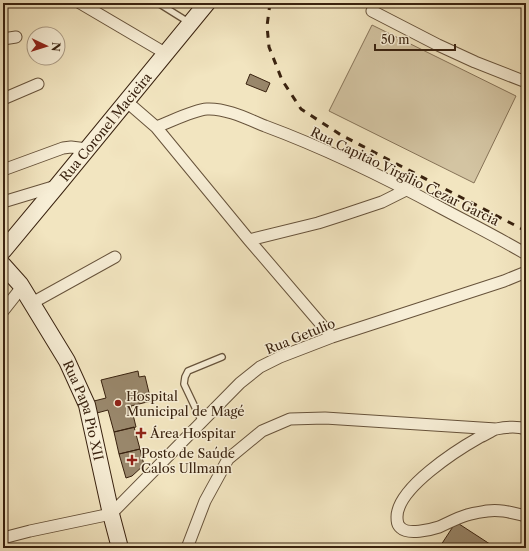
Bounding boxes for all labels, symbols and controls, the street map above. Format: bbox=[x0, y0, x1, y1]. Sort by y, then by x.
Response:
north arrow bbox=[26, 26, 66, 66]
scale bar bbox=[375, 26, 455, 52]
text: 50 m bbox=[381, 32, 410, 47]
text: N bbox=[49, 41, 63, 52]
street label: Rua Coronel Macieira bbox=[56, 69, 155, 185]
street label: Rua Capitão Virgilio Cezar Garcia bbox=[308, 123, 502, 229]
street label: Rua Getulio bbox=[263, 315, 337, 357]
street label: Rua Papa Pio XII bbox=[60, 358, 107, 462]
place label: Hospital Municipal de Magé bbox=[126, 388, 245, 419]
marker: Hospital Municipal de Magé bbox=[113, 398, 123, 408]
place label: Área Hospitar bbox=[149, 425, 236, 441]
marker: Área Hospitar bbox=[135, 427, 147, 439]
place label: Posto de Saúde Calos Ullmann bbox=[141, 445, 235, 476]
marker: Posto de Saúde Calos Ullmann bbox=[126, 454, 138, 466]

